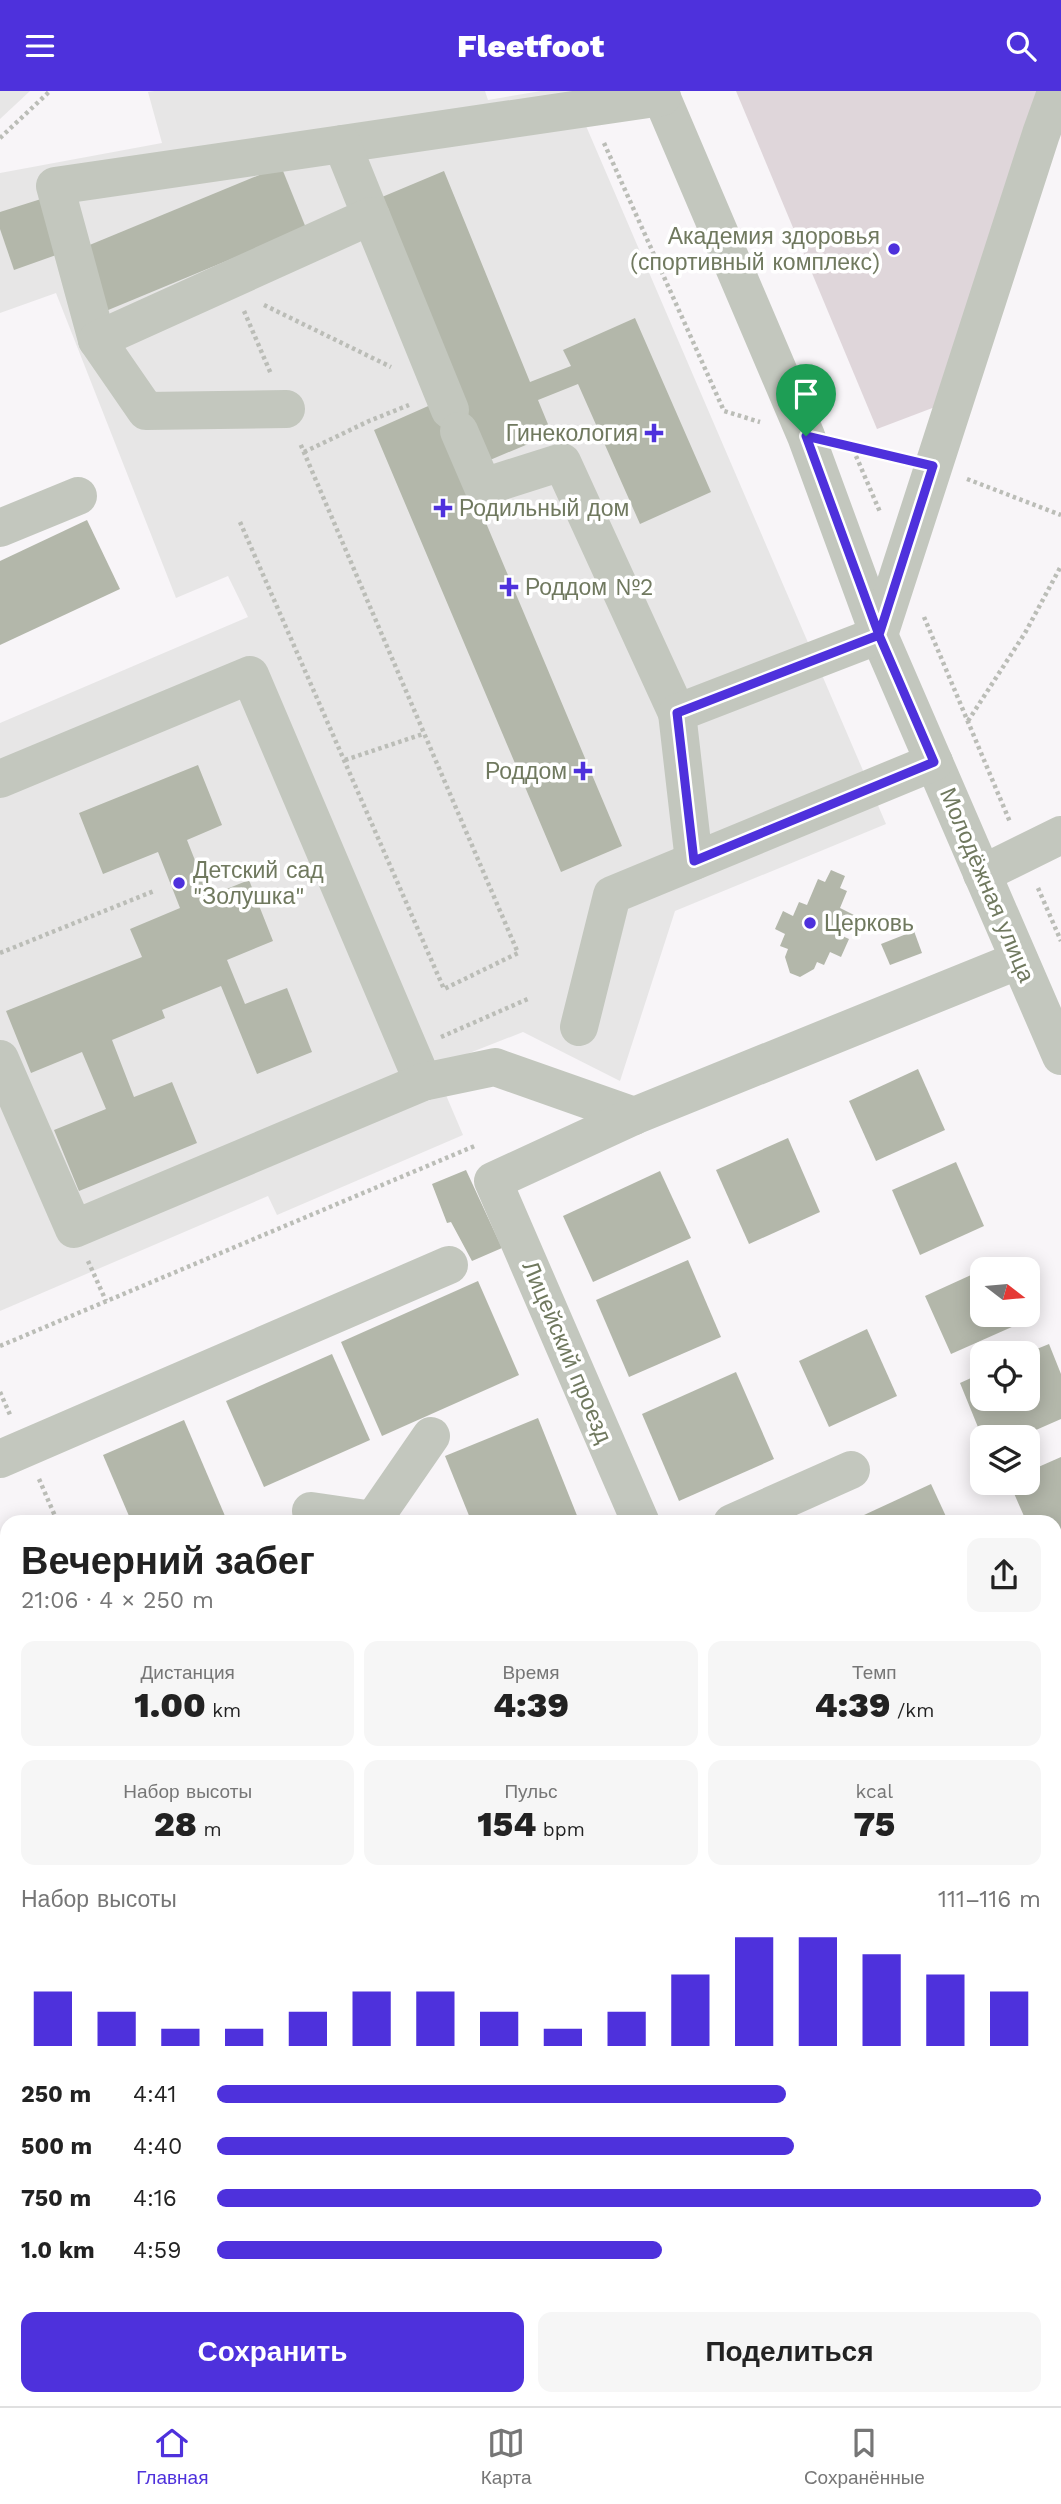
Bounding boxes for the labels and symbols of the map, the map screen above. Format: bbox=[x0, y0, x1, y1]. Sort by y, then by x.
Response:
place label: Академия здоровья (спортивный комплекс) bbox=[630, 223, 880, 276]
marker: Академия здоровья (спортивный комплекс) bbox=[886, 241, 902, 257]
pin bbox=[776, 364, 836, 436]
place label: Гинекология bbox=[506, 420, 638, 447]
marker: Гинекология bbox=[644, 423, 664, 443]
place label: Родильный дом bbox=[459, 495, 629, 522]
marker: Родильный дом bbox=[433, 498, 453, 518]
place label: Роддом №2 bbox=[525, 574, 653, 601]
marker: Роддом №2 bbox=[499, 577, 519, 597]
place label: Роддом bbox=[485, 758, 567, 785]
marker: Роддом bbox=[573, 761, 593, 781]
street label: Молодёжная улица bbox=[934, 784, 1040, 986]
place label: Детский сад "Золушка" bbox=[193, 857, 324, 910]
marker: Детский сад "Золушка" bbox=[171, 875, 187, 891]
place label: Церковь bbox=[824, 910, 914, 937]
marker: Церковь bbox=[802, 915, 818, 931]
street label: Лицейский проезд bbox=[516, 1257, 618, 1448]
north arrow bbox=[970, 1257, 1040, 1327]

